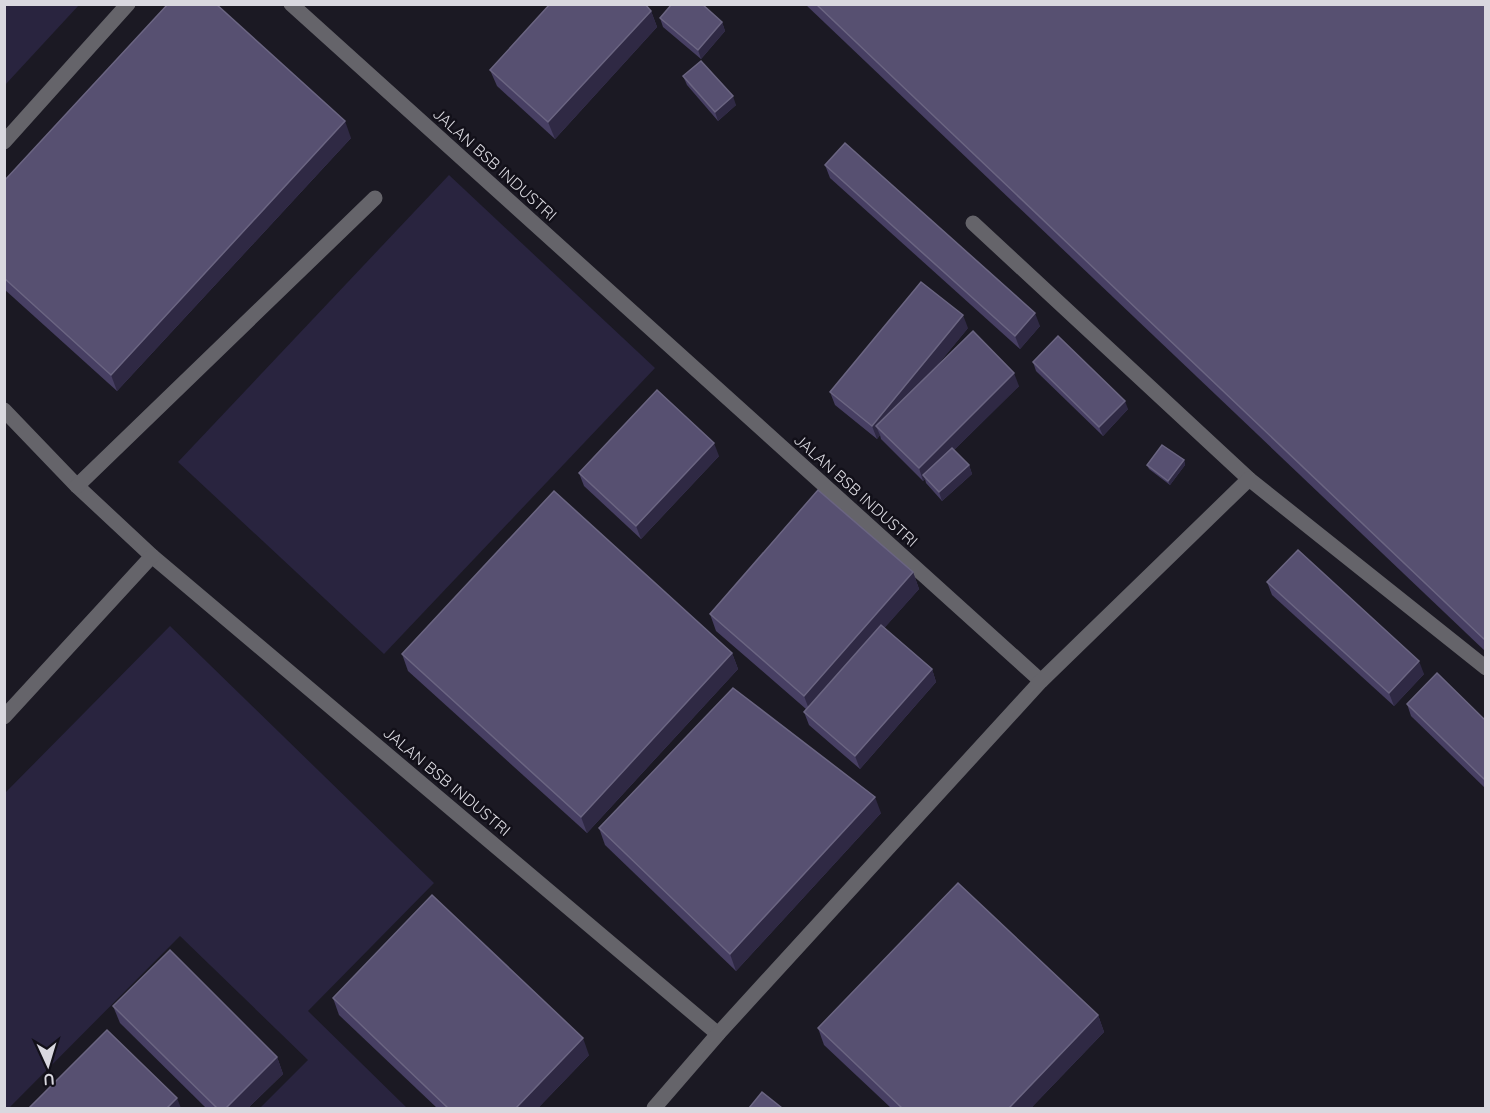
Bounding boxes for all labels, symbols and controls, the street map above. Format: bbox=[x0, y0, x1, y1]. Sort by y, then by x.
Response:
street label: JALAN BSB INDUSTRI bbox=[429, 103, 561, 225]
street label: JALAN BSB INDUSTRI bbox=[790, 429, 922, 551]
street label: JALAN BSB INDUSTRI bbox=[379, 722, 515, 840]
north arrow bbox=[18, 1035, 78, 1095]
text: U bbox=[43, 1070, 55, 1090]

